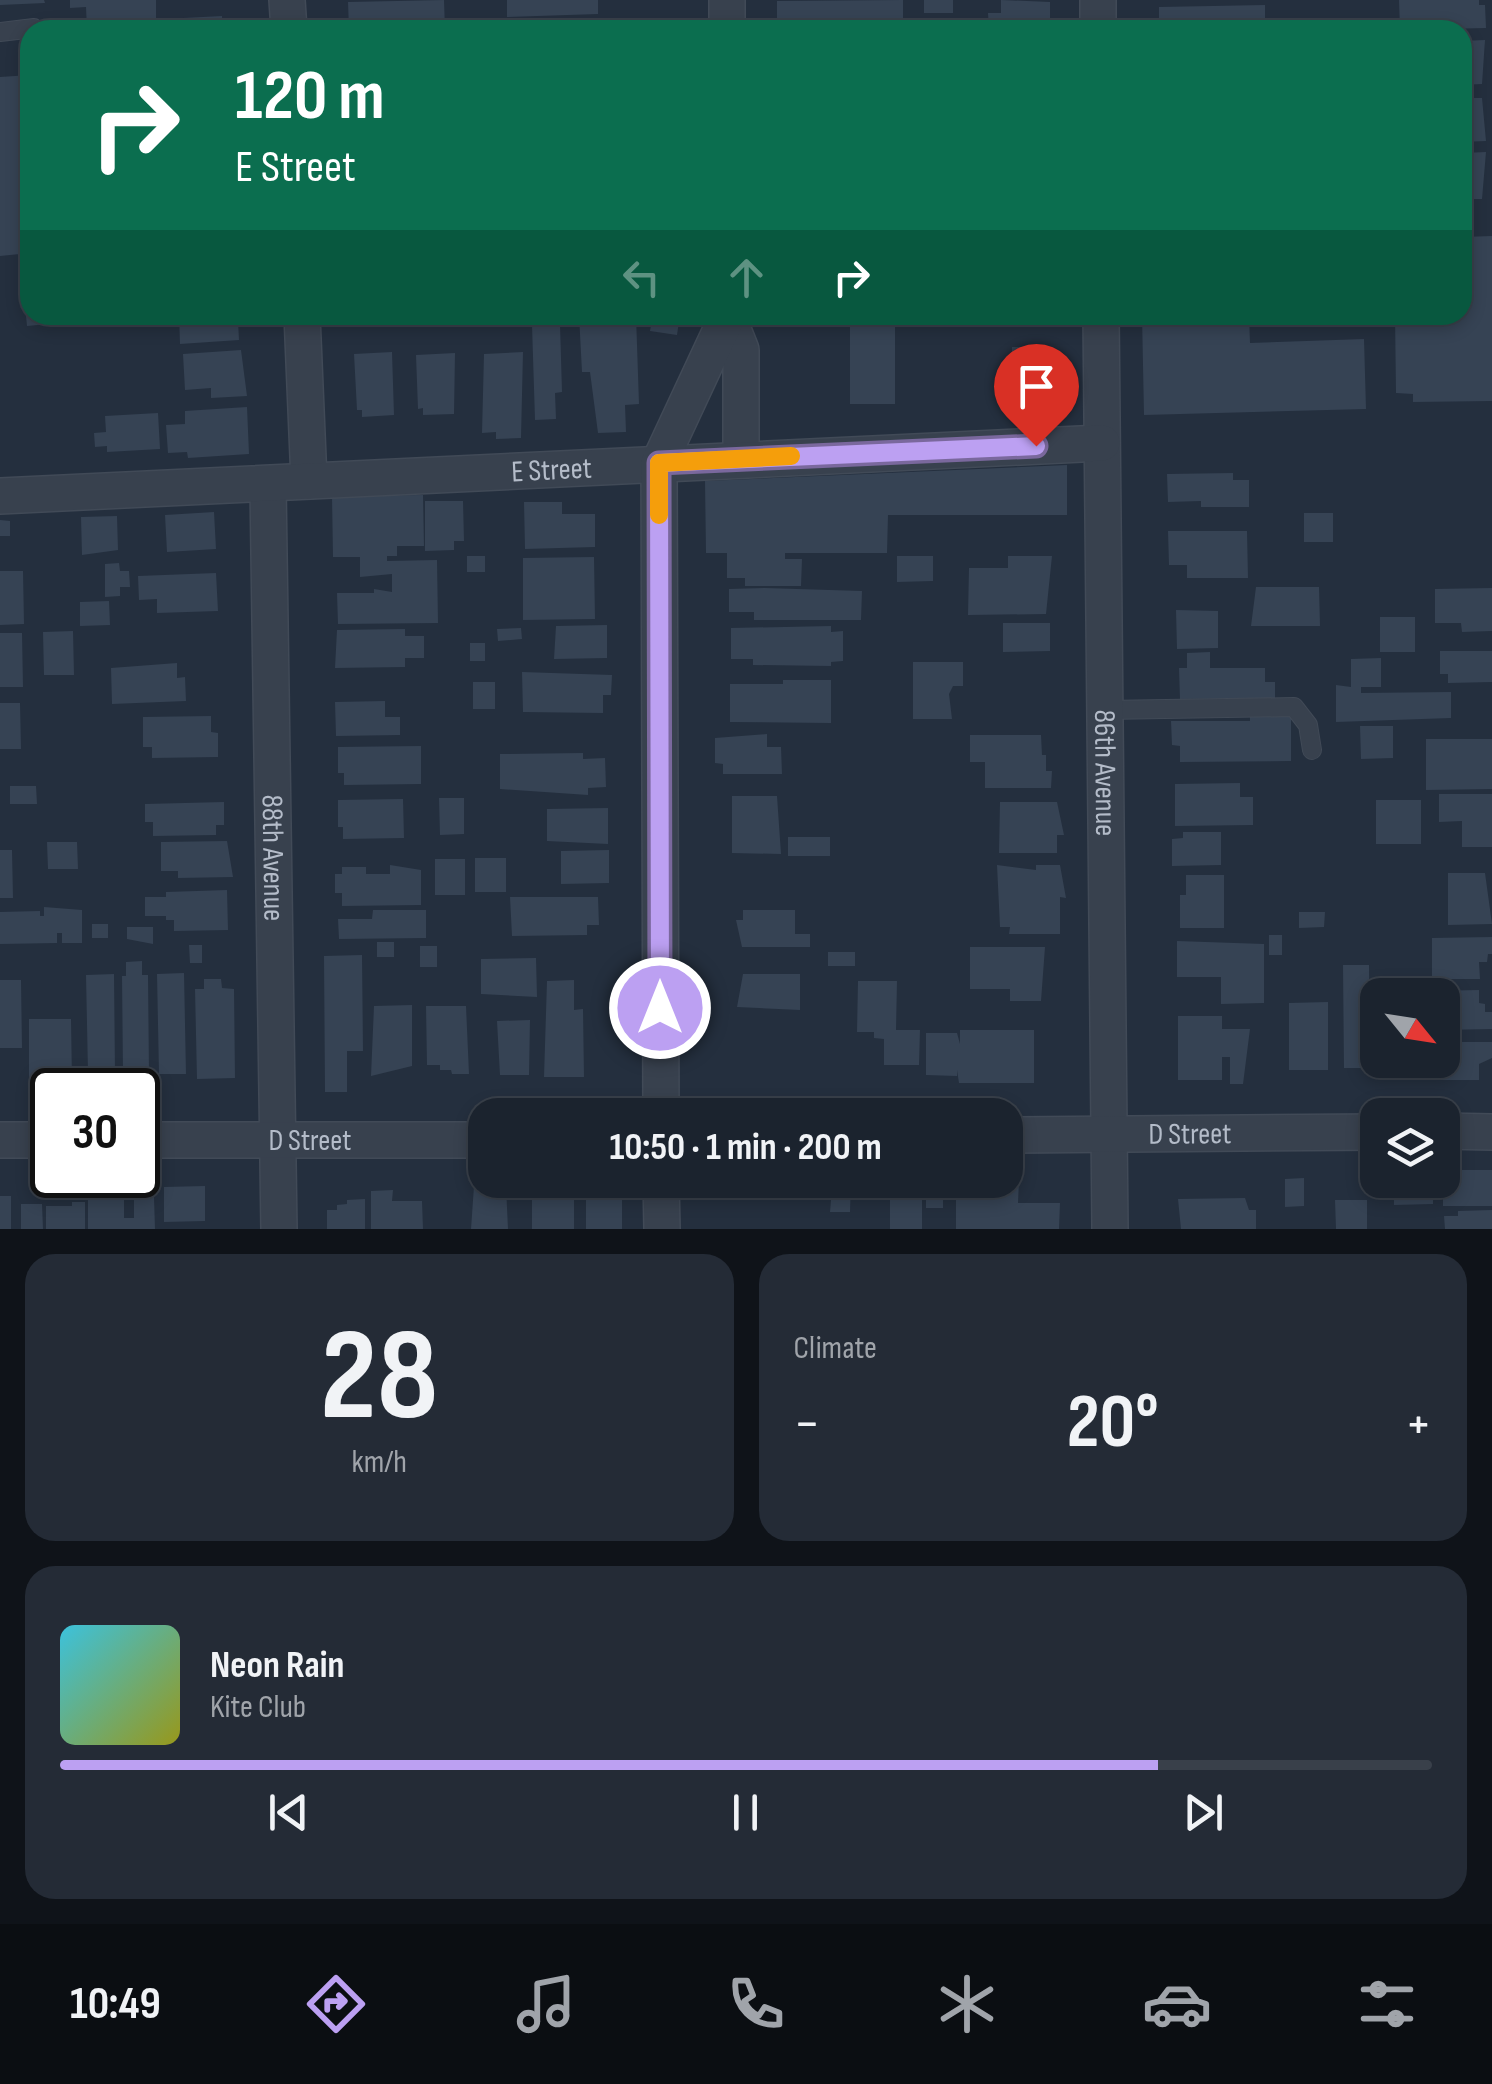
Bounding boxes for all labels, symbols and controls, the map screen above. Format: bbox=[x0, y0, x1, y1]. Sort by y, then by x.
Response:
text: 120 m bbox=[235, 55, 385, 139]
icon: right bbox=[70, 60, 200, 190]
text: E Street bbox=[235, 140, 356, 195]
icon: left bbox=[614, 250, 669, 305]
icon: ahead bbox=[719, 250, 774, 305]
icon: right bbox=[824, 250, 879, 305]
pin bbox=[994, 344, 1079, 447]
icon: arrive bbox=[1009, 359, 1064, 414]
street label: E Street bbox=[510, 451, 592, 490]
street label: 86th Avenue bbox=[1086, 710, 1123, 836]
street label: 88th Avenue bbox=[254, 794, 291, 921]
position arrow bbox=[608, 956, 712, 1060]
north arrow bbox=[1360, 978, 1460, 1078]
map controls bbox=[1360, 978, 1460, 1198]
speed limit sign: 30 bbox=[30, 1068, 160, 1198]
button: layers bbox=[1360, 1098, 1460, 1198]
street label: D Street bbox=[1148, 1116, 1232, 1153]
street label: D Street bbox=[269, 1123, 351, 1159]
text: 10:50 · 1 min · 200 m bbox=[609, 1125, 882, 1170]
text: 28 bbox=[320, 1300, 438, 1456]
text: Climate bbox=[794, 1329, 877, 1368]
text: 20° bbox=[1067, 1378, 1159, 1469]
text: − bbox=[794, 1391, 820, 1458]
text: + bbox=[1405, 1391, 1432, 1458]
text: km/h bbox=[352, 1443, 407, 1482]
text: Neon Rain bbox=[210, 1643, 344, 1688]
text: Kite Club bbox=[210, 1688, 306, 1727]
icon: previous bbox=[261, 1785, 316, 1840]
icon: pause bbox=[718, 1785, 773, 1840]
icon: next bbox=[1176, 1785, 1231, 1840]
icon: directions bbox=[301, 1969, 371, 2039]
icon: music bbox=[511, 1969, 581, 2039]
icon: phone bbox=[721, 1969, 791, 2039]
icon: climate bbox=[932, 1969, 1002, 2039]
icon: car bbox=[1142, 1969, 1212, 2039]
icon: filters bbox=[1352, 1969, 1422, 2039]
text: 10:49 bbox=[70, 1977, 161, 2032]

